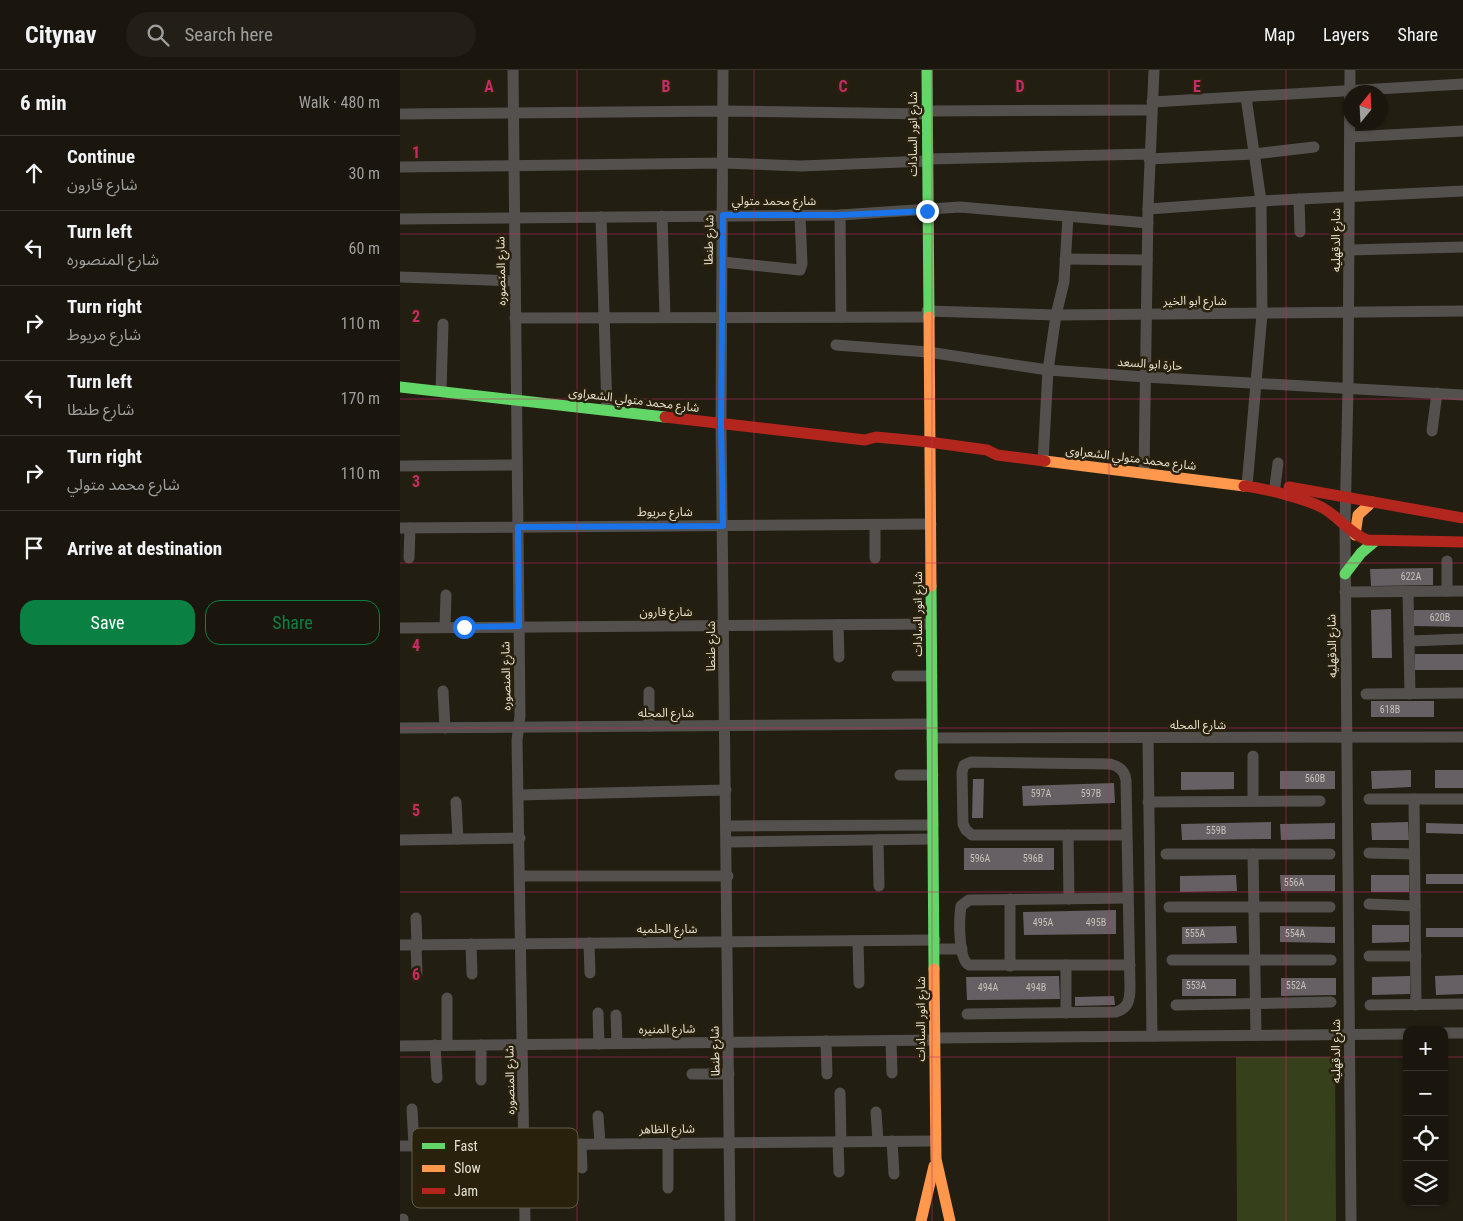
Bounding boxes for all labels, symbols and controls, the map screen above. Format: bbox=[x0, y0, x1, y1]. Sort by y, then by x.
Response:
search box bbox=[126, 12, 476, 57]
text: Citynav bbox=[25, 21, 96, 49]
icon: search bbox=[144, 21, 172, 49]
text: Search here bbox=[184, 23, 273, 46]
text: Map bbox=[1264, 24, 1295, 45]
text: Layers bbox=[1323, 24, 1370, 45]
text: Share bbox=[1398, 24, 1438, 45]
text: A bbox=[484, 77, 494, 96]
text: B bbox=[662, 77, 671, 96]
text: C bbox=[838, 77, 848, 96]
text: D bbox=[1015, 77, 1025, 96]
text: E bbox=[1193, 77, 1201, 96]
north arrow bbox=[1343, 85, 1388, 130]
text: 6 min bbox=[20, 91, 67, 115]
street label: شارع انور السادات bbox=[906, 91, 922, 177]
text: Walk · 480 m bbox=[299, 93, 380, 112]
text: 1 bbox=[412, 143, 420, 162]
text: Continue bbox=[67, 145, 135, 168]
icon: ahead bbox=[20, 159, 48, 187]
text: 30 m bbox=[348, 164, 380, 183]
text: شارع قارون bbox=[67, 175, 138, 194]
street label: شارع محمد متولي bbox=[732, 194, 816, 211]
route end bbox=[916, 200, 939, 223]
street label: شارع الدقهليه bbox=[1329, 208, 1345, 272]
street label: شارع طنطا bbox=[702, 215, 718, 265]
text: Turn left bbox=[67, 220, 132, 243]
icon: left bbox=[20, 234, 48, 262]
street label: شارع المنصوره bbox=[493, 236, 511, 306]
text: 60 m bbox=[348, 239, 380, 258]
text: شارع المنصوره bbox=[67, 250, 159, 269]
street label: شارع ابو الخير bbox=[1162, 294, 1227, 310]
text: Turn right bbox=[67, 295, 142, 318]
text: 2 bbox=[412, 307, 420, 326]
icon: right bbox=[20, 309, 48, 337]
text: 110 m bbox=[341, 314, 380, 333]
text: شارع مريوط bbox=[67, 325, 141, 344]
street label: حارة ابو السعد bbox=[1117, 355, 1183, 373]
text: Turn left bbox=[67, 370, 132, 393]
icon: left bbox=[20, 384, 48, 412]
street label: شارع محمد متولي الشعراوى bbox=[568, 385, 700, 418]
text: 170 m bbox=[341, 389, 380, 408]
text: شارع طنطا bbox=[67, 400, 134, 419]
street label: شارع محمد متولي الشعراوى bbox=[1065, 443, 1197, 476]
text: Turn right bbox=[67, 445, 142, 468]
icon: right bbox=[20, 459, 48, 487]
text: 110 m bbox=[341, 464, 380, 483]
text: 3 bbox=[412, 472, 420, 491]
text: شارع محمد متولي bbox=[67, 475, 180, 494]
street label: شارع مريوط bbox=[637, 505, 693, 521]
icon: arrive bbox=[20, 534, 48, 562]
text: Arrive at destination bbox=[67, 537, 222, 560]
street label: شارع انور السادات bbox=[911, 571, 927, 657]
house number: 622A bbox=[1401, 571, 1422, 582]
button: Save bbox=[20, 600, 195, 645]
button: Share bbox=[205, 600, 380, 645]
street label: شارع قارون bbox=[640, 605, 693, 621]
house number: 620B bbox=[1430, 612, 1450, 623]
street label: شارع الدقهليه bbox=[1324, 614, 1342, 678]
route start bbox=[453, 616, 476, 639]
street label: شارع طنطا bbox=[704, 621, 720, 671]
text: 4 bbox=[412, 636, 420, 655]
street label: شارع المنصوره bbox=[498, 641, 516, 711]
house number: 618B bbox=[1380, 704, 1400, 715]
street label: شارع المحله bbox=[638, 706, 694, 722]
street label: شارع المحله bbox=[1170, 718, 1226, 734]
house number: 560B bbox=[1305, 773, 1325, 784]
house number: 597A bbox=[1031, 788, 1052, 799]
house number: 597B bbox=[1081, 788, 1101, 799]
text: 5 bbox=[412, 801, 420, 820]
house number: 559B bbox=[1206, 825, 1226, 836]
house number: 596A bbox=[970, 853, 991, 864]
house number: 596B bbox=[1023, 853, 1043, 864]
house number: 556A bbox=[1284, 877, 1305, 888]
house number: 495A bbox=[1033, 917, 1054, 928]
house number: 495B bbox=[1086, 917, 1106, 928]
street label: شارع الحلميه bbox=[637, 922, 697, 938]
house number: 555A bbox=[1185, 928, 1206, 939]
house number: 554A bbox=[1285, 928, 1306, 939]
text: 6 bbox=[412, 965, 420, 984]
street label: شارع انور السادات bbox=[914, 976, 930, 1062]
house number: 553A bbox=[1186, 980, 1207, 991]
house number: 552A bbox=[1286, 980, 1307, 991]
house number: 494A bbox=[978, 982, 999, 993]
house number: 494B bbox=[1026, 982, 1046, 993]
street label: شارع الدقهليه bbox=[1329, 1019, 1345, 1083]
street label: شارع المنيره bbox=[638, 1022, 696, 1038]
street label: شارع طنطا bbox=[708, 1026, 724, 1076]
map controls bbox=[1403, 1026, 1448, 1206]
button: + bbox=[1403, 1026, 1448, 1071]
street label: شارع المنصوره bbox=[502, 1045, 520, 1115]
button: − bbox=[1403, 1071, 1448, 1116]
button: locate bbox=[1403, 1116, 1448, 1161]
street label: شارع الظاهر bbox=[638, 1122, 695, 1139]
legend bbox=[412, 1128, 578, 1208]
text: Fast bbox=[454, 1138, 478, 1154]
text: Slow bbox=[454, 1160, 481, 1176]
button: layers bbox=[1403, 1161, 1448, 1206]
text: Jam bbox=[454, 1183, 478, 1199]

